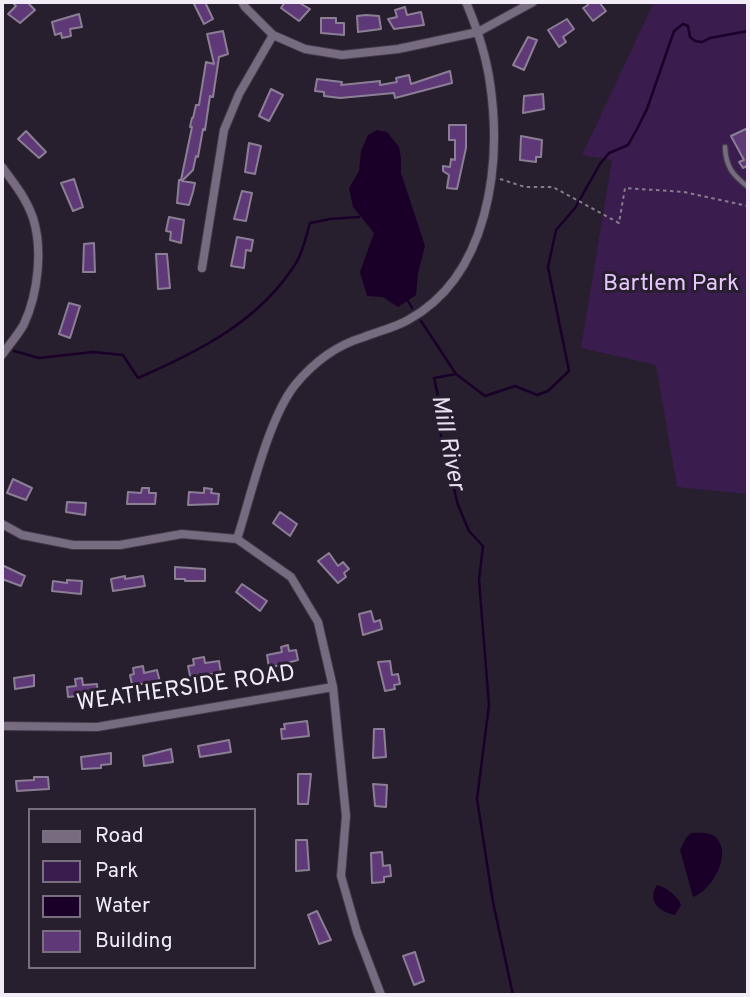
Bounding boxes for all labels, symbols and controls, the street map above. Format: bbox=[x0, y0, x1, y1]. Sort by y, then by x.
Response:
park label: Bartlem Park bbox=[603, 271, 739, 299]
water label: Mill River bbox=[423, 393, 469, 493]
street label: WEATHERSIDE ROAD bbox=[75, 661, 297, 719]
legend bbox=[28, 808, 256, 969]
text: Road bbox=[95, 823, 144, 850]
text: Park bbox=[95, 858, 138, 885]
text: Water bbox=[95, 893, 150, 920]
text: Building bbox=[95, 928, 173, 955]

